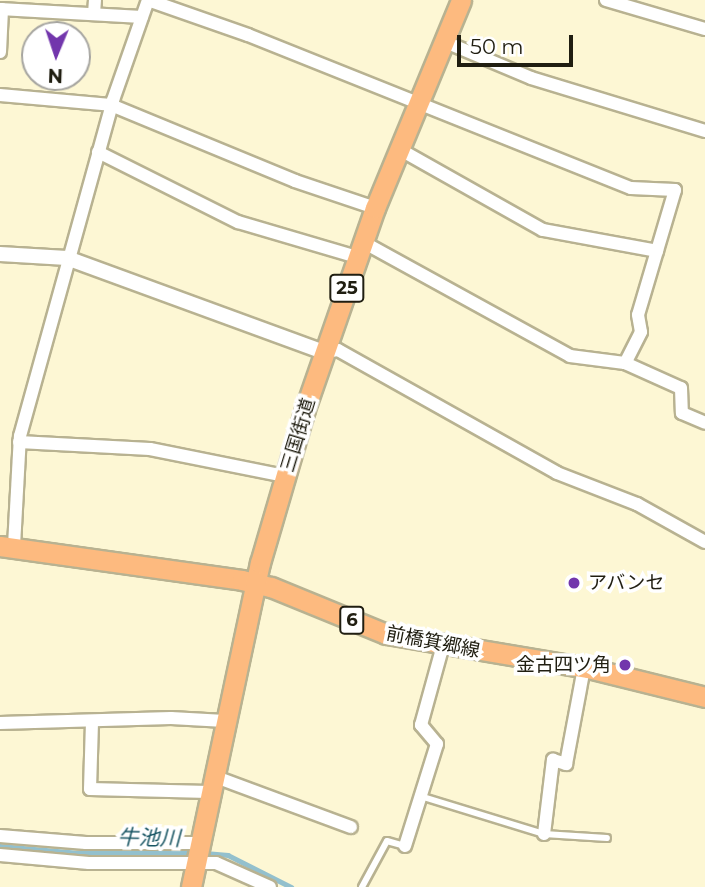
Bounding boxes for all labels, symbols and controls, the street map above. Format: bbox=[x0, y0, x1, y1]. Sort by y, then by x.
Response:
north arrow bbox=[21, 21, 91, 91]
scale bar bbox=[460, 21, 576, 65]
text: 50 m bbox=[470, 34, 524, 59]
text: N bbox=[47, 64, 63, 87]
road number: 25 bbox=[328, 274, 366, 302]
street label: 三国街道 bbox=[276, 395, 320, 475]
place label: アバンセ bbox=[588, 572, 664, 594]
marker: アバンセ bbox=[566, 575, 582, 591]
road number: 6 bbox=[338, 606, 366, 634]
street label: 前橋箕郷線 bbox=[384, 622, 482, 662]
place label: 金古四ツ角 bbox=[516, 654, 611, 676]
marker: 金古四ツ角 bbox=[617, 657, 633, 673]
water label: 牛池川 bbox=[117, 825, 181, 851]

